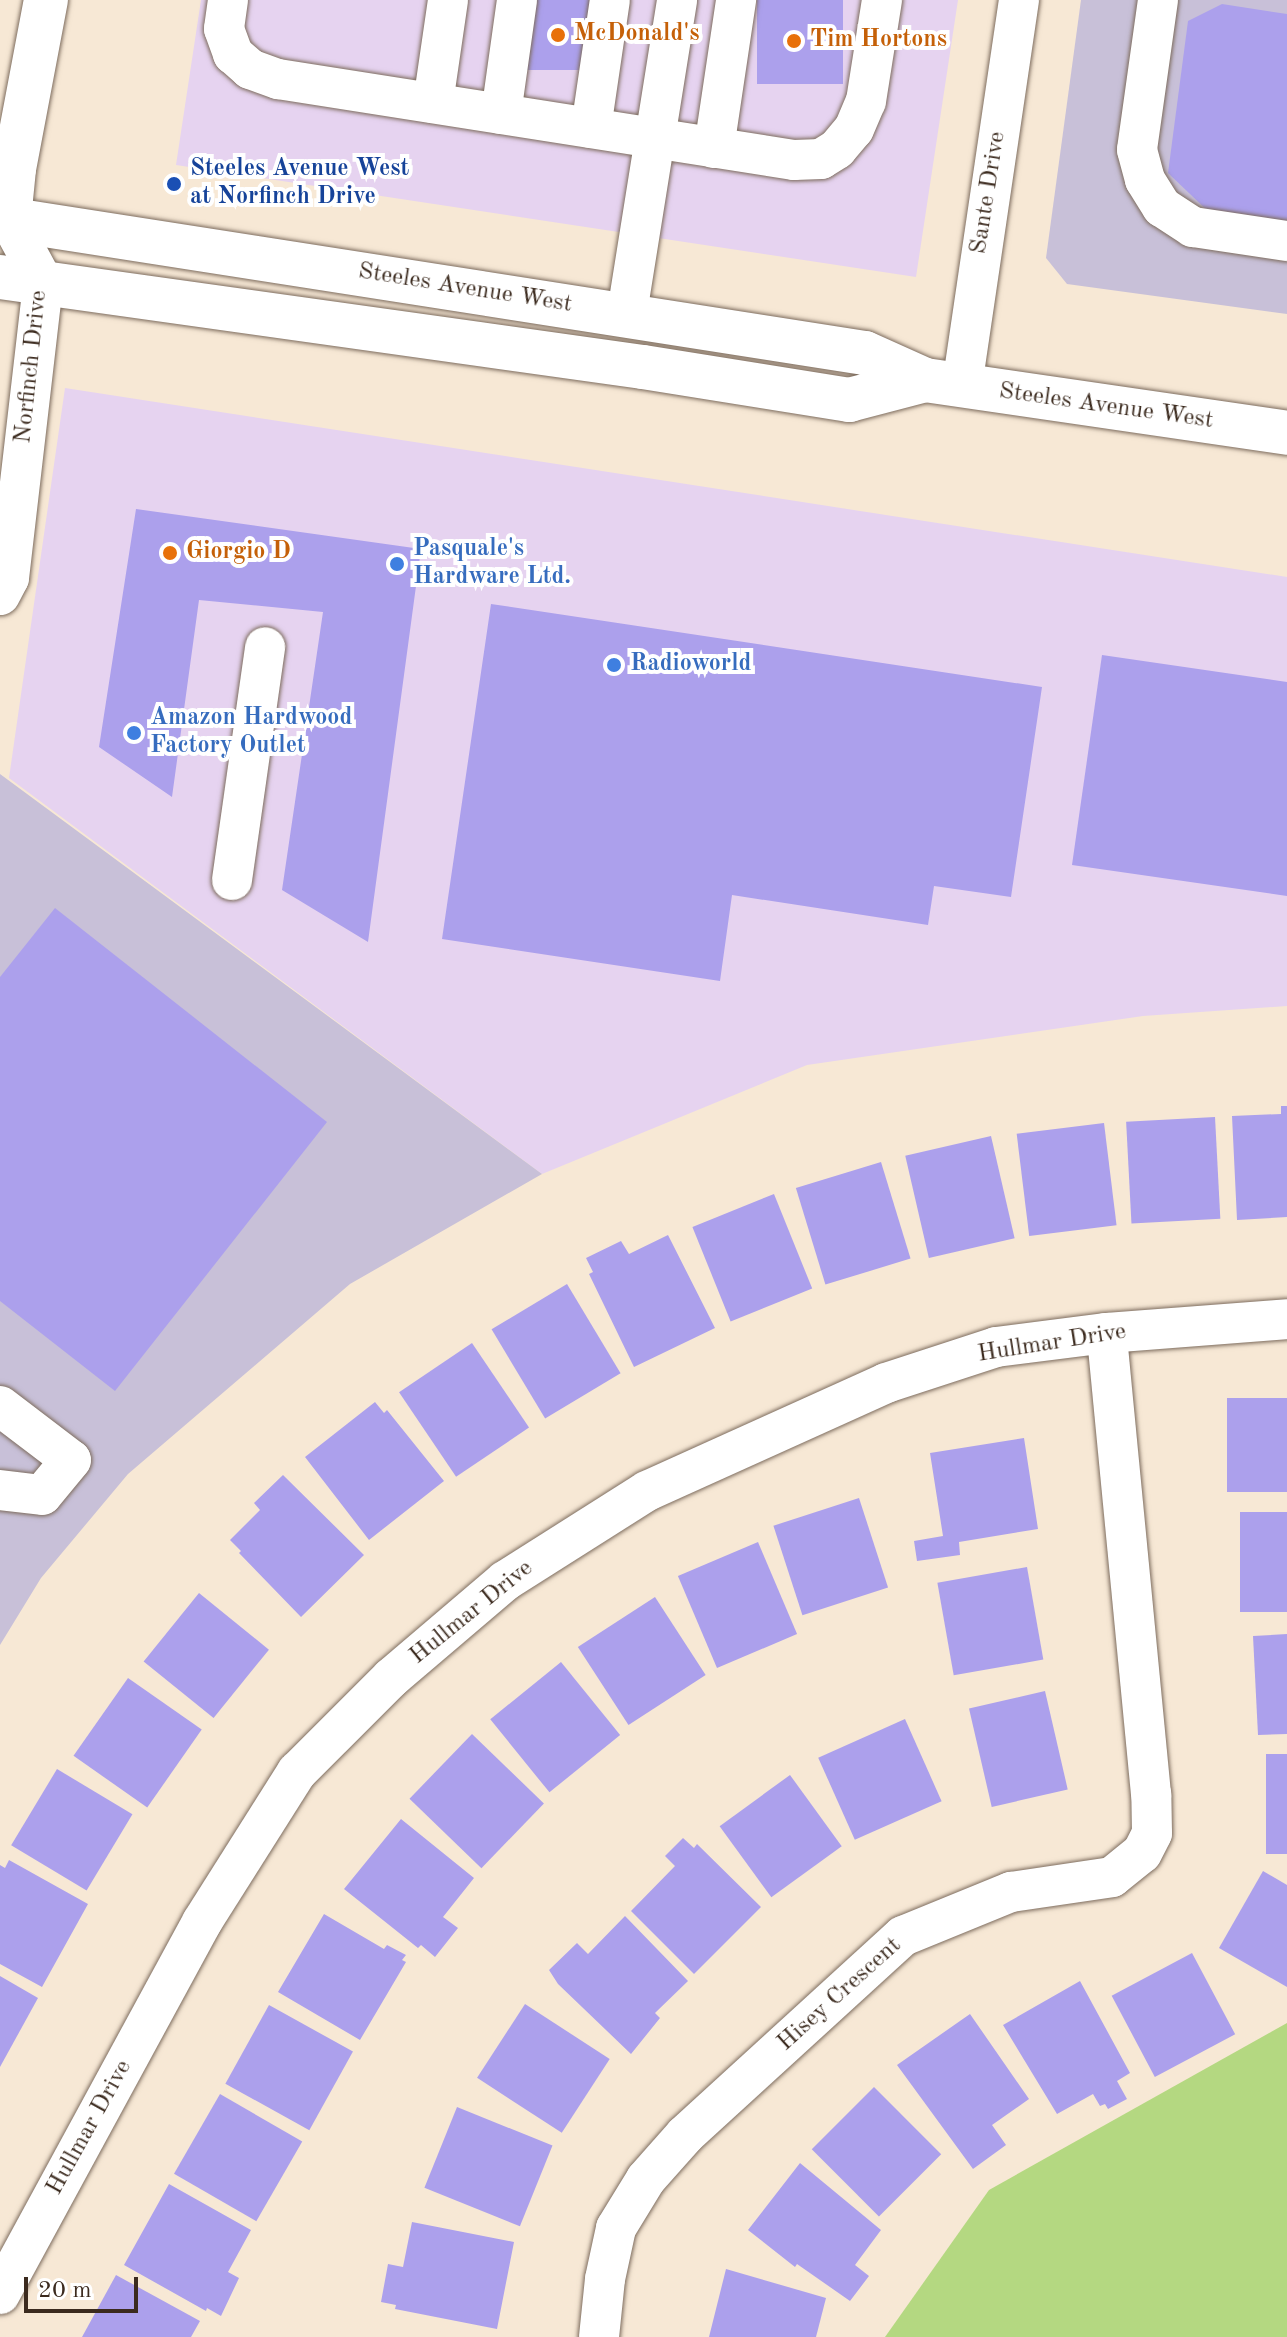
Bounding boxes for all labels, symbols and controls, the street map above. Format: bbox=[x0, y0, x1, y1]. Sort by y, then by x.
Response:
place label: McDonald's bbox=[574, 21, 699, 49]
marker: McDonald's bbox=[549, 26, 567, 44]
place label: Tim Hortons bbox=[810, 27, 947, 55]
marker: Tim Hortons bbox=[785, 32, 803, 50]
street label: Sante Drive bbox=[965, 130, 1013, 256]
place label: Steeles Avenue West at Norfinch Drive bbox=[190, 156, 409, 212]
marker: Steeles Avenue West at Norfinch Drive bbox=[165, 175, 183, 193]
street label: Steeles Avenue West bbox=[356, 258, 574, 320]
street label: Norfinch Drive bbox=[10, 289, 54, 445]
street label: Steeles Avenue West bbox=[997, 378, 1215, 436]
place label: Pasquale's Hardware Ltd. bbox=[413, 536, 571, 592]
place label: Giorgio D bbox=[186, 539, 291, 567]
marker: Giorgio D bbox=[161, 544, 179, 562]
marker: Pasquale's Hardware Ltd. bbox=[388, 555, 406, 573]
place label: Radioworld bbox=[630, 651, 752, 679]
marker: Radioworld bbox=[605, 656, 623, 674]
place label: Amazon Hardwood Factory Outlet bbox=[150, 705, 352, 761]
marker: Amazon Hardwood Factory Outlet bbox=[125, 724, 143, 742]
street label: Hullmar Drive bbox=[976, 1318, 1128, 1370]
street label: Hullmar Drive bbox=[405, 1555, 539, 1671]
street label: Hisey Crescent bbox=[772, 1932, 908, 2058]
street label: Hullmar Drive bbox=[41, 2056, 139, 2200]
scale bar bbox=[28, 2261, 142, 2311]
text: 20 m bbox=[38, 2279, 92, 2303]

